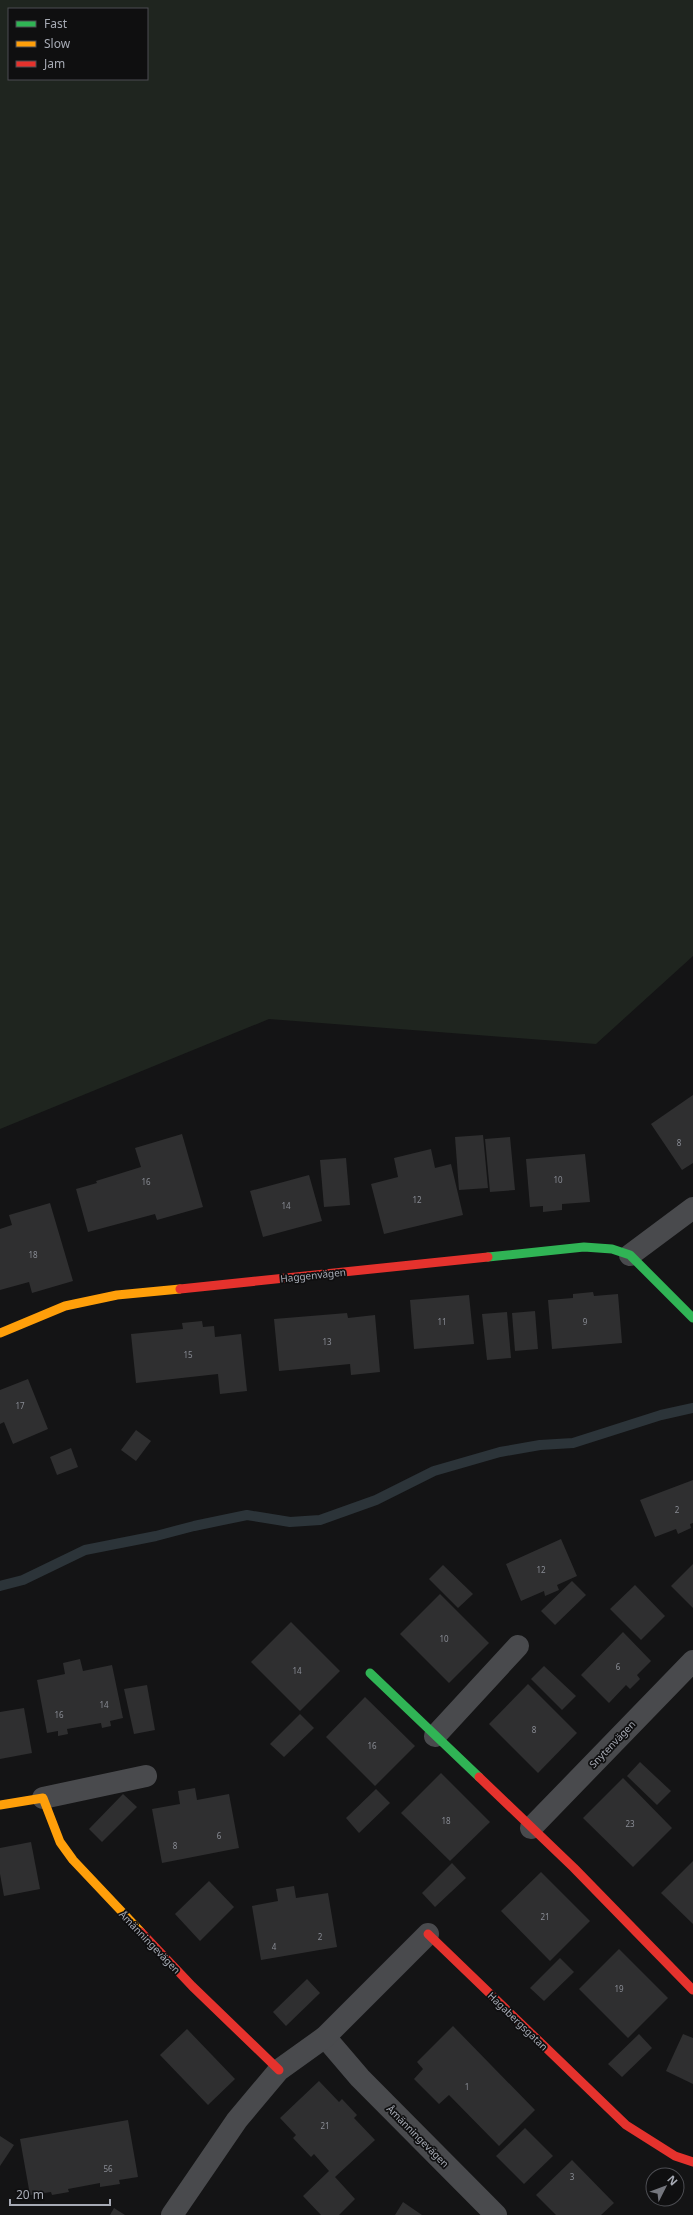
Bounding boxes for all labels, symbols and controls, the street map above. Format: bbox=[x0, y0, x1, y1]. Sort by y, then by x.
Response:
legend bbox=[8, 8, 148, 80]
text: Fast bbox=[44, 15, 68, 32]
text: Slow bbox=[44, 35, 71, 52]
text: Jam bbox=[43, 55, 65, 72]
house number: 8 bbox=[677, 1137, 682, 1148]
house number: 10 bbox=[553, 1174, 563, 1185]
house number: 16 bbox=[141, 1176, 151, 1187]
house number: 12 bbox=[412, 1194, 422, 1205]
house number: 14 bbox=[281, 1200, 291, 1211]
house number: 18 bbox=[28, 1249, 38, 1260]
street label: Haggenvägen bbox=[280, 1265, 346, 1285]
house number: 11 bbox=[437, 1316, 447, 1327]
house number: 9 bbox=[583, 1316, 588, 1327]
house number: 13 bbox=[322, 1336, 332, 1347]
house number: 15 bbox=[183, 1349, 193, 1360]
house number: 17 bbox=[15, 1400, 25, 1411]
house number: 2 bbox=[675, 1504, 680, 1515]
house number: 12 bbox=[536, 1564, 546, 1575]
house number: 10 bbox=[439, 1633, 449, 1644]
house number: 6 bbox=[616, 1661, 621, 1672]
house number: 14 bbox=[292, 1665, 302, 1676]
house number: 14 bbox=[99, 1699, 109, 1710]
house number: 16 bbox=[54, 1709, 64, 1720]
street label: Snytenvägen bbox=[586, 1717, 638, 1771]
house number: 8 bbox=[532, 1724, 537, 1735]
house number: 16 bbox=[367, 1740, 377, 1751]
house number: 18 bbox=[441, 1815, 451, 1826]
house number: 23 bbox=[625, 1818, 635, 1829]
house number: 6 bbox=[217, 1830, 222, 1841]
house number: 8 bbox=[173, 1840, 178, 1851]
street label: Åmänningevägen bbox=[116, 1907, 184, 1977]
house number: 21 bbox=[540, 1911, 550, 1922]
house number: 2 bbox=[318, 1931, 323, 1942]
house number: 4 bbox=[272, 1941, 277, 1952]
house number: 19 bbox=[614, 1983, 624, 1994]
street label: Hagabergsgatan bbox=[485, 1989, 551, 2053]
house number: 1 bbox=[465, 2081, 469, 2092]
street label: Åmänningevägen bbox=[384, 2102, 452, 2170]
house number: 21 bbox=[320, 2120, 330, 2131]
house number: 56 bbox=[103, 2163, 113, 2174]
north arrow bbox=[645, 2167, 685, 2207]
house number: 3 bbox=[570, 2171, 575, 2182]
text: N bbox=[664, 2172, 681, 2188]
scale bar bbox=[10, 2181, 110, 2207]
text: 20 m bbox=[16, 2186, 44, 2203]

